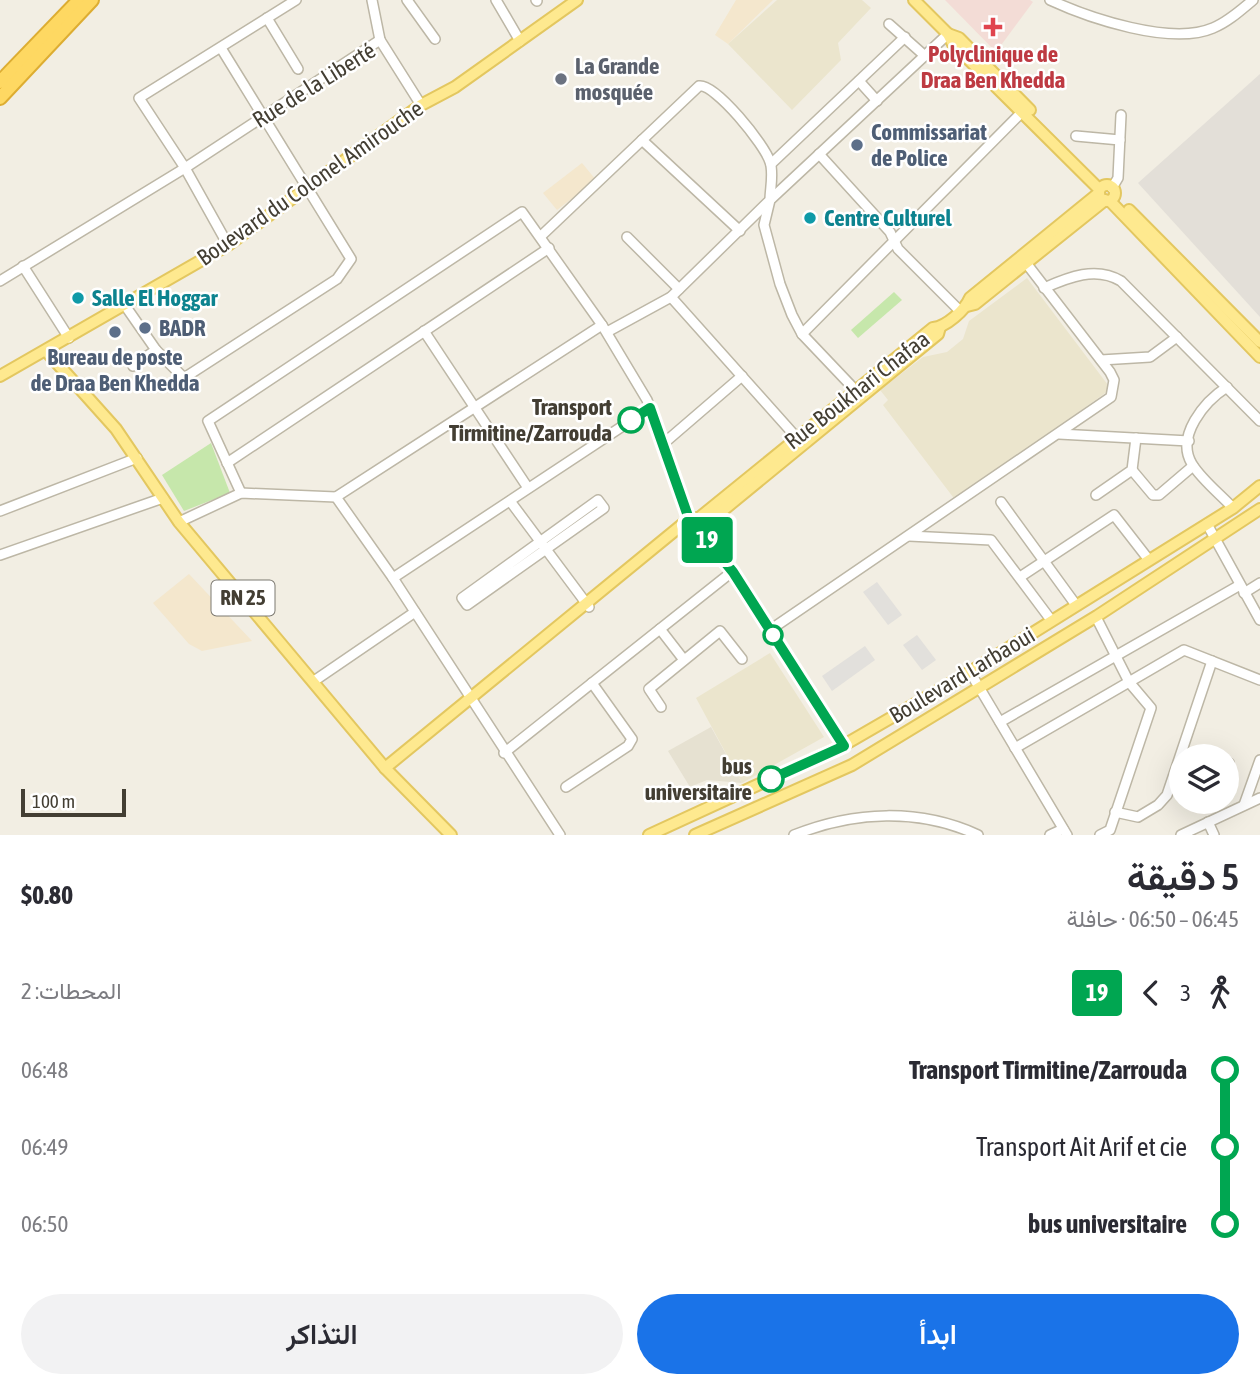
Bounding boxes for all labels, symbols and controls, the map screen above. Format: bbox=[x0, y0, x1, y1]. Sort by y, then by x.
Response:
marker: Polyclinique de Draa Ben Khedda bbox=[983, 17, 1003, 37]
street label: Rue de la Liberté bbox=[248, 37, 380, 133]
place label: Polyclinique de Draa Ben Khedda bbox=[921, 41, 1066, 93]
place label: La Grande mosquée bbox=[575, 53, 659, 105]
marker: La Grande mosquée bbox=[553, 71, 569, 87]
street label: Bouevard du Colonel Amirouche bbox=[192, 95, 428, 271]
place label: Commissariat de Police bbox=[871, 119, 987, 171]
marker: Commissariat de Police bbox=[849, 137, 865, 153]
place label: Centre Culturel bbox=[824, 205, 952, 231]
marker: Centre Culturel bbox=[802, 210, 818, 226]
place label: Salle El Hoggar bbox=[92, 285, 219, 311]
marker: Salle El Hoggar bbox=[70, 290, 86, 306]
place label: BADR bbox=[159, 315, 206, 341]
marker: BADR bbox=[137, 320, 153, 336]
marker: Bureau de poste de Draa Ben Khedda bbox=[107, 324, 123, 340]
street label: Rue Boukhari Chafaa bbox=[780, 326, 934, 454]
place label: Bureau de poste de Draa Ben Khedda bbox=[30, 344, 200, 396]
place label: Transport Tirmitine/Zarrouda bbox=[449, 394, 612, 446]
marker: Transport Tirmitine/Zarrouda bbox=[618, 407, 644, 433]
line badge: 19 bbox=[676, 517, 738, 563]
text: 19 bbox=[696, 526, 718, 553]
road number: RN 25 bbox=[212, 580, 274, 616]
street label: Boulevard Larbaoui bbox=[885, 621, 1039, 729]
unlabelled marker bbox=[763, 625, 783, 645]
map controls bbox=[1169, 744, 1239, 814]
button: layers bbox=[1169, 744, 1239, 814]
place label: bus universitaire bbox=[645, 753, 752, 805]
marker: bus universitaire bbox=[758, 766, 784, 792]
scale bar bbox=[21, 786, 126, 818]
text: 100 m bbox=[32, 790, 75, 812]
text: 5 دقيقة bbox=[1127, 855, 1239, 898]
text: $0.80 bbox=[21, 880, 73, 910]
text: 06:45 – 06:50 · حافلة bbox=[1066, 906, 1239, 932]
icon: back bbox=[1132, 974, 1170, 1012]
icon: walk bbox=[1201, 974, 1239, 1012]
text: المحطات: 2 bbox=[21, 978, 122, 1004]
text: 19 bbox=[1086, 979, 1108, 1006]
text: 3 bbox=[1180, 980, 1191, 1006]
text: Transport Tirmitine/Zarrouda bbox=[909, 1055, 1187, 1085]
text: 06:48 bbox=[21, 1057, 68, 1083]
text: Transport Ait Arif et cie bbox=[976, 1132, 1187, 1162]
text: 06:49 bbox=[21, 1134, 68, 1160]
text: bus universitaire bbox=[1028, 1209, 1187, 1239]
text: 06:50 bbox=[21, 1211, 68, 1237]
button: التذاكر bbox=[21, 1294, 623, 1374]
button: ابدأ bbox=[637, 1294, 1239, 1374]

